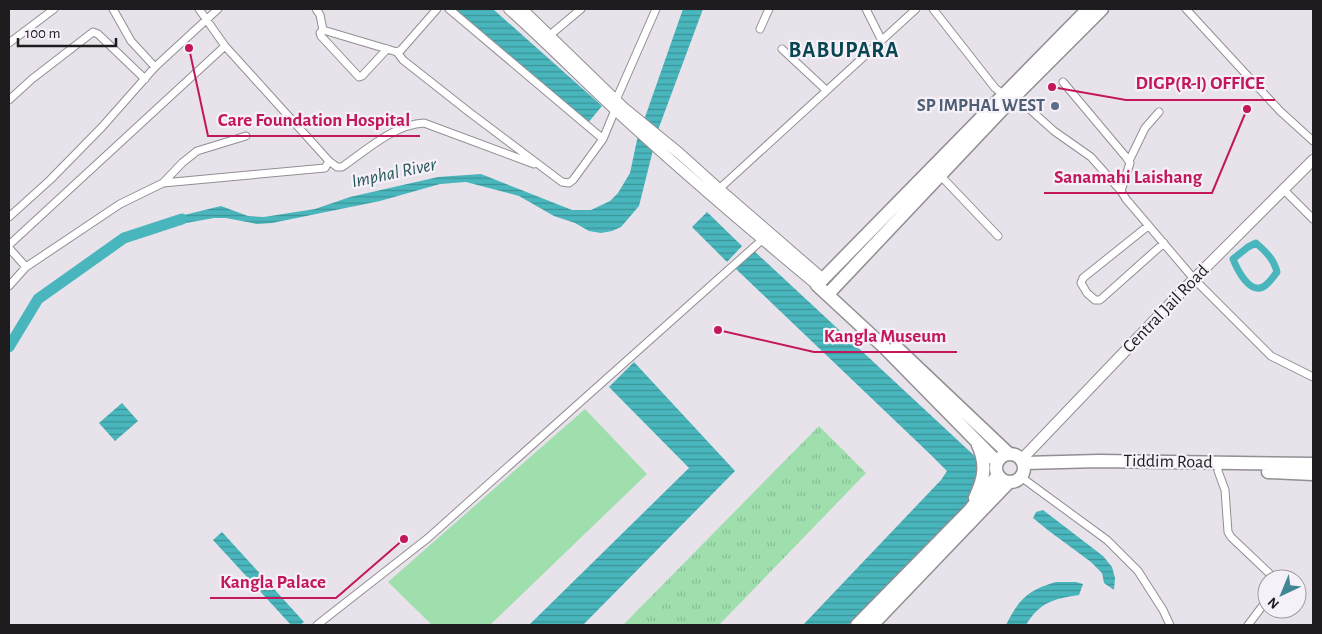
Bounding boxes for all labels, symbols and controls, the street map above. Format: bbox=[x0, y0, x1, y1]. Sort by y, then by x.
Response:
scale bar bbox=[18, 15, 115, 47]
text: 100 m bbox=[25, 26, 60, 41]
district label: BABUPARA bbox=[788, 39, 900, 61]
callout: DIGP(R-I) OFFICE bbox=[1126, 66, 1275, 100]
text: DIGP(R-I) OFFICE bbox=[1135, 74, 1265, 93]
place label: SP IMPHAL WEST bbox=[917, 97, 1045, 115]
marker: SP IMPHAL WEST bbox=[1049, 100, 1061, 112]
callout: Care Foundation Hospital bbox=[208, 102, 420, 136]
text: Care Foundation Hospital bbox=[218, 111, 410, 130]
water label: Imphal River bbox=[350, 155, 439, 191]
callout: Sanamahi Laishang bbox=[1044, 159, 1212, 193]
text: Sanamahi Laishang bbox=[1054, 168, 1203, 187]
street label: Central Jail Road bbox=[1120, 261, 1212, 357]
callout: Kangla Museum bbox=[814, 318, 957, 352]
text: Kangla Museum bbox=[824, 327, 946, 346]
street label: Tiddim Road bbox=[1123, 452, 1213, 472]
callout: Kangla Palace bbox=[210, 564, 336, 598]
north arrow bbox=[1257, 569, 1307, 619]
text: Kangla Palace bbox=[220, 573, 326, 592]
text: N bbox=[1265, 594, 1282, 611]

